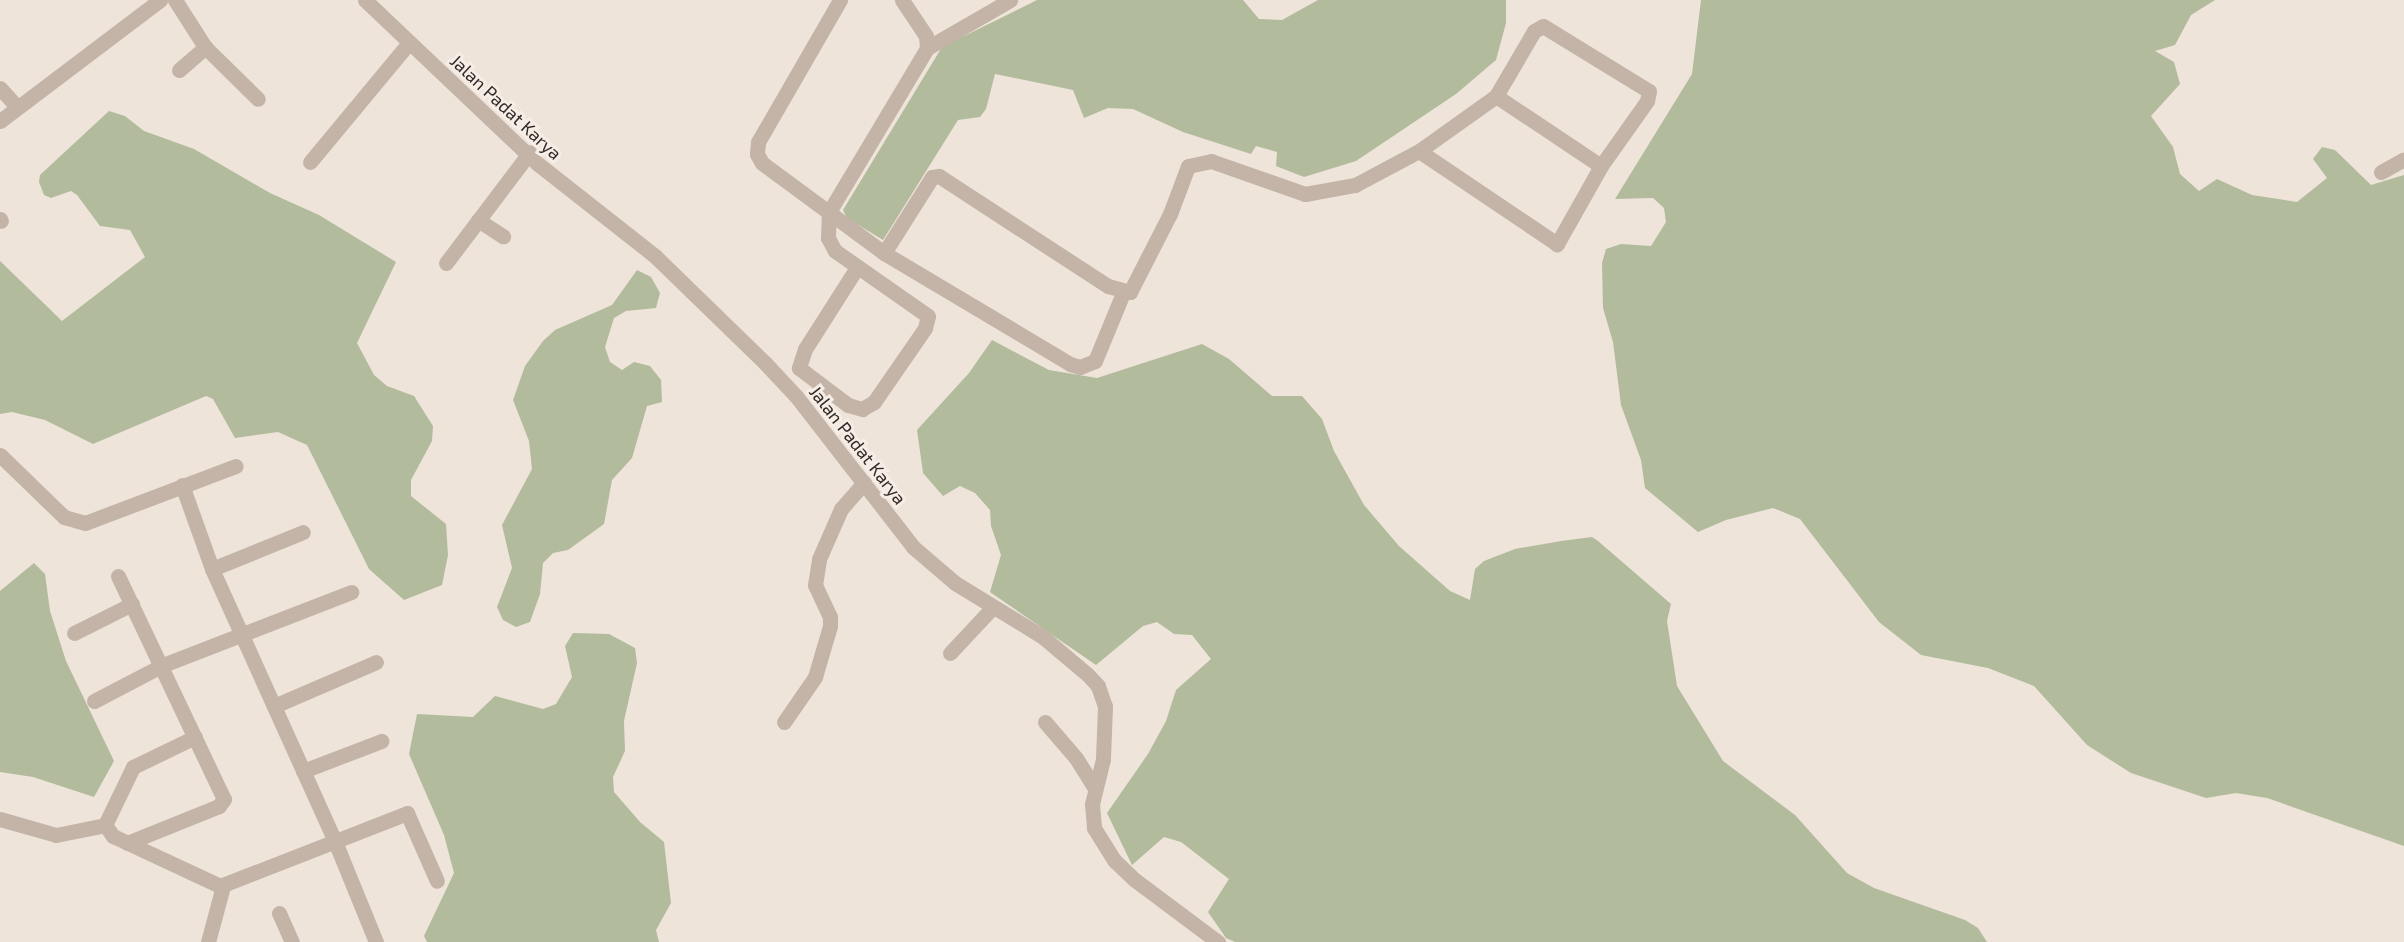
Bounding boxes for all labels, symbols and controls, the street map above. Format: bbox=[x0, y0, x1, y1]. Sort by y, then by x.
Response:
street label: Jalan Padat Karya bbox=[446, 50, 566, 164]
street label: Jalan Padat Karya bbox=[805, 382, 911, 508]

